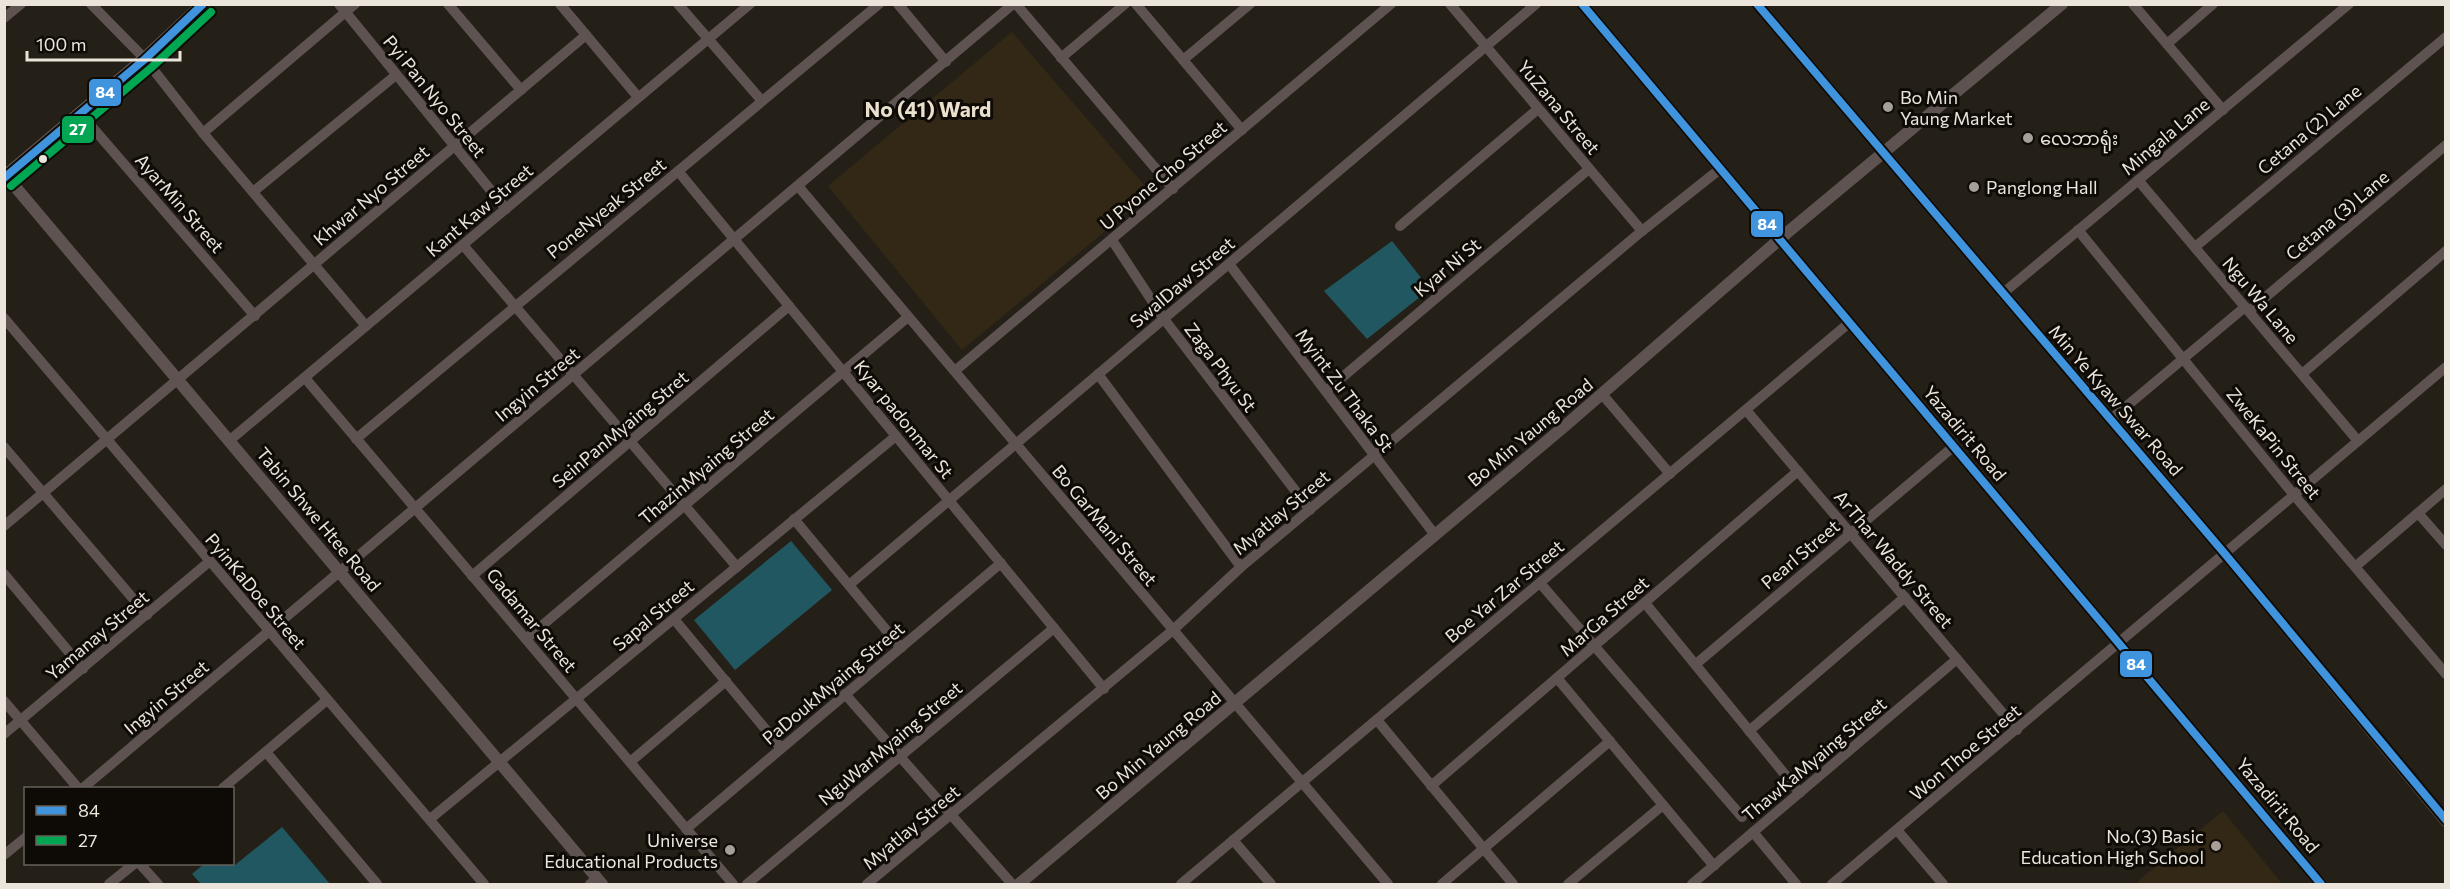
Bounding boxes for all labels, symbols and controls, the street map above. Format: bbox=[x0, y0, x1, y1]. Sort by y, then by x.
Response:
scale bar bbox=[27, 24, 180, 62]
street label: Pyi Pan Nyo Street bbox=[379, 30, 491, 162]
text: 100 m bbox=[36, 33, 86, 55]
street label: YuZana Street bbox=[1513, 55, 1605, 159]
line badge: 84 bbox=[88, 78, 122, 107]
street label: Cetana (2) Lane bbox=[2253, 79, 2365, 179]
text: 84 bbox=[95, 82, 115, 101]
place label: Bo Min Yaung Market bbox=[1900, 86, 2013, 129]
street label: Mingala Lane bbox=[2116, 93, 2214, 179]
district label: No (41) Ward bbox=[865, 96, 991, 121]
marker: Bo Min Yaung Market bbox=[1881, 100, 1895, 114]
line badge: 27 bbox=[61, 115, 95, 144]
street label: U Pyone Cho Street bbox=[1095, 116, 1231, 234]
text: 27 bbox=[69, 119, 87, 138]
place label: လေဘာရုံး bbox=[2040, 127, 2118, 154]
marker: လေဘာရုံး bbox=[2021, 131, 2035, 145]
street label: Khwar Nyo Street bbox=[309, 140, 433, 250]
street label: AyarMin Street bbox=[131, 149, 229, 257]
unlabelled marker bbox=[37, 153, 49, 165]
street label: PoneNyeak Street bbox=[542, 153, 670, 263]
street label: Kant Kaw Street bbox=[421, 159, 537, 261]
street label: Cetana (3) Lane bbox=[2281, 165, 2393, 265]
place label: Panglong Hall bbox=[1986, 176, 2098, 198]
marker: Panglong Hall bbox=[1967, 180, 1981, 194]
line badge: 84 bbox=[1750, 210, 1784, 238]
text: 84 bbox=[1757, 214, 1777, 233]
street label: SwalDaw Street bbox=[1125, 232, 1239, 332]
street label: Kyar Ni St bbox=[1409, 233, 1485, 301]
street label: Ngu Wa Lane bbox=[2218, 252, 2304, 348]
street label: Zaga Phyu St bbox=[1180, 318, 1262, 416]
street label: Min Ye Kyaw Swar Road bbox=[2044, 320, 2188, 480]
street label: Myint Zu Thaka St bbox=[1291, 324, 1399, 456]
street label: Ingyin Street bbox=[490, 342, 584, 426]
street label: Kyar padonmar St bbox=[850, 355, 958, 483]
street label: SeinPanMyaing Stret bbox=[548, 366, 692, 492]
street label: Bo Min Yaung Road bbox=[1463, 373, 1597, 491]
street label: Yazadirit Road bbox=[1919, 381, 2011, 485]
street label: ZweKaPin Street bbox=[2222, 383, 2326, 503]
street label: ThazinMyaing Street bbox=[634, 403, 778, 529]
street label: Tabin Shwe Htee Road bbox=[252, 442, 386, 596]
street label: Bo GarMani Street bbox=[1048, 460, 1162, 590]
street label: Myatlay Street bbox=[1228, 465, 1334, 559]
street label: ArThar Waddy Street bbox=[1830, 486, 1958, 632]
street label: Pearl Street bbox=[1756, 515, 1844, 593]
street label: PyinKaDoe Street bbox=[201, 528, 311, 654]
street label: Boe Yar Zar Street bbox=[1440, 535, 1568, 647]
street label: Gadamar Street bbox=[482, 563, 582, 677]
street label: MarGa Street bbox=[1555, 571, 1653, 661]
street label: Sapal Street bbox=[608, 575, 698, 655]
street label: Yamanay Street bbox=[41, 586, 153, 684]
street label: PaDoukMyaing Street bbox=[757, 617, 909, 749]
line badge: 84 bbox=[2119, 650, 2153, 678]
text: 84 bbox=[2126, 654, 2146, 673]
street label: Ingyin Street bbox=[119, 655, 213, 739]
street label: NguWarMyaing Street bbox=[814, 676, 966, 810]
street label: Bo Min Yaung Road bbox=[1091, 686, 1225, 804]
street label: ThawKaMyaing Street bbox=[1738, 692, 1890, 826]
street label: Won Thoe Street bbox=[1905, 699, 2025, 805]
street label: Yazadirit Road bbox=[2232, 753, 2324, 857]
street label: Myatlay Street bbox=[858, 780, 964, 874]
legend bbox=[24, 787, 234, 865]
text: 84 bbox=[78, 799, 100, 821]
place label: No.(3) Basic Education High School bbox=[2021, 825, 2204, 868]
text: 27 bbox=[78, 829, 97, 851]
place label: Universe Educational Products bbox=[544, 829, 718, 872]
marker: No.(3) Basic Education High School bbox=[2209, 839, 2223, 853]
marker: Universe Educational Products bbox=[723, 843, 737, 857]

